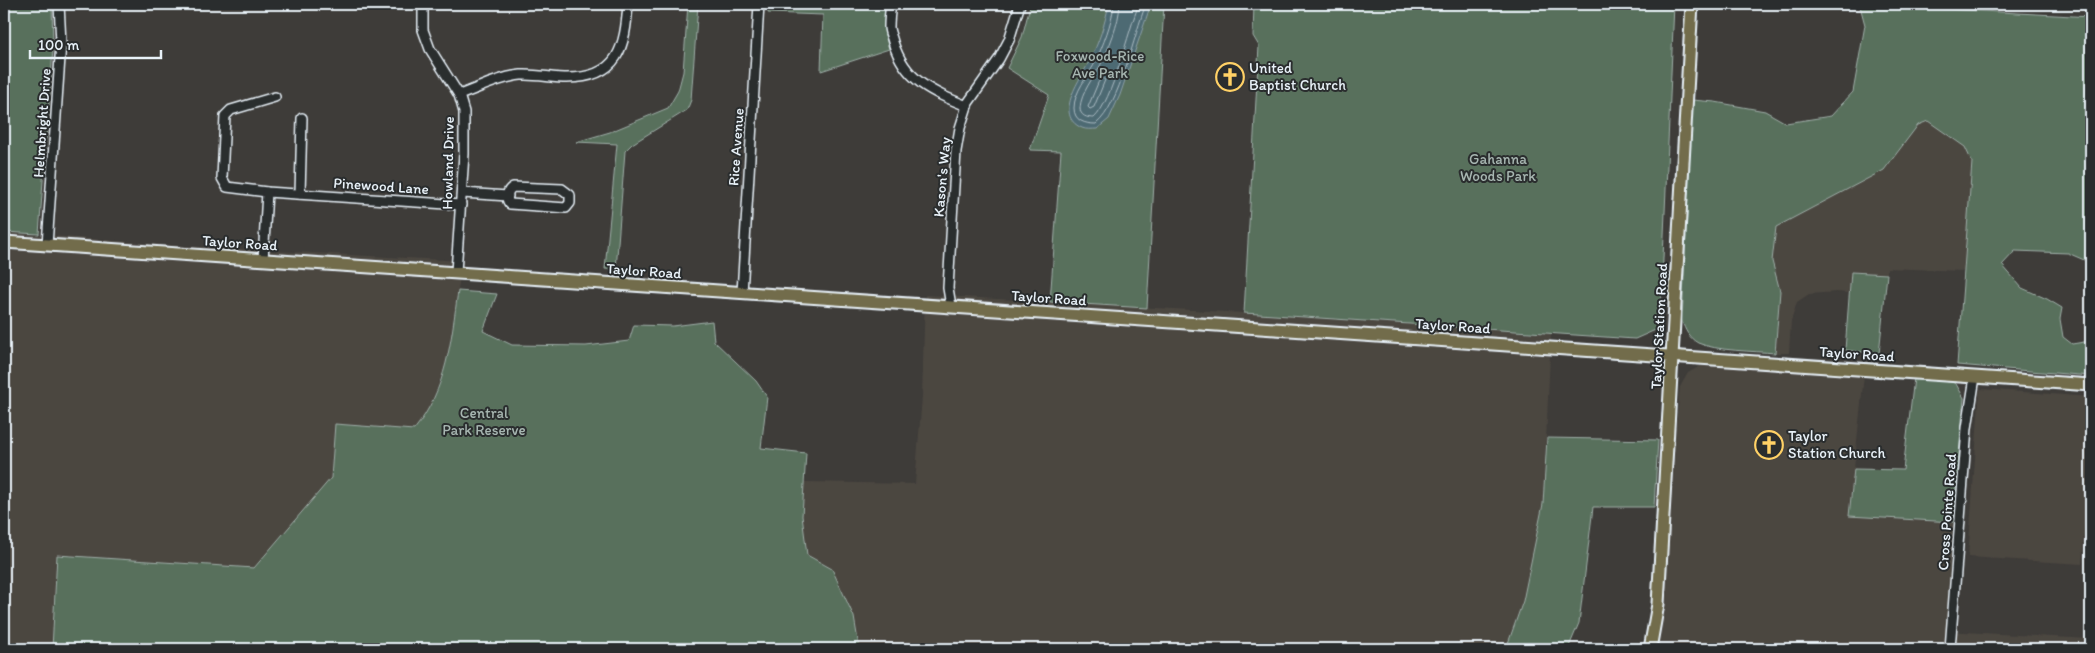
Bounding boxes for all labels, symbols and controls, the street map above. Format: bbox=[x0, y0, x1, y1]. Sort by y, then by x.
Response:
scale bar bbox=[30, 28, 161, 60]
text: 100 m bbox=[38, 36, 80, 54]
park label: Foxwood-Rice Ave Park bbox=[1055, 47, 1145, 82]
place label: United Baptist Church bbox=[1249, 59, 1346, 94]
church icon: United Baptist Church bbox=[1215, 62, 1245, 92]
street label: Helmbright Drive bbox=[29, 68, 55, 178]
street label: Rice Avenue bbox=[724, 107, 748, 187]
street label: Howland Drive bbox=[438, 116, 458, 210]
street label: Kason's Way bbox=[930, 136, 954, 218]
park label: Gahanna Woods Park bbox=[1460, 150, 1536, 185]
street label: Pinewood Lane bbox=[333, 174, 429, 198]
street label: Taylor Road bbox=[202, 231, 279, 255]
street label: Taylor Road bbox=[606, 259, 683, 283]
street label: Taylor Station Road bbox=[1647, 262, 1671, 390]
street label: Taylor Road bbox=[1011, 286, 1088, 310]
street label: Taylor Road bbox=[1415, 314, 1492, 338]
street label: Taylor Road bbox=[1819, 342, 1896, 366]
park label: Central Park Reserve bbox=[442, 404, 526, 439]
place label: Taylor Station Church bbox=[1788, 427, 1886, 462]
church icon: Taylor Station Church bbox=[1754, 430, 1784, 460]
street label: Cross Pointe Road bbox=[1934, 453, 1960, 571]

